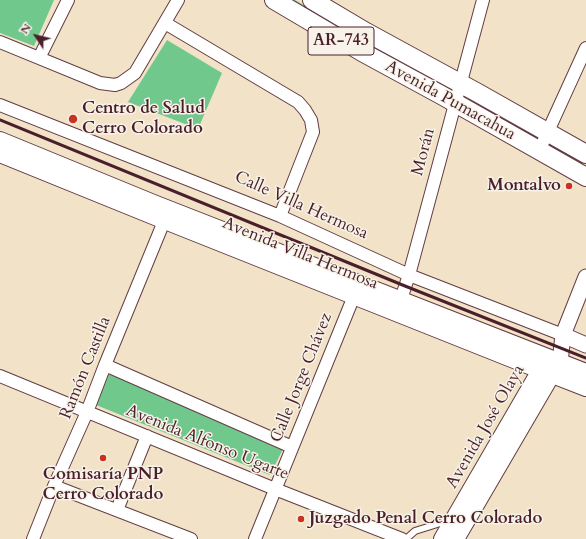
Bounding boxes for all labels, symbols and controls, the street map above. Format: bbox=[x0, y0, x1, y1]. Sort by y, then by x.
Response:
north arrow bbox=[16, 16, 56, 56]
text: N bbox=[17, 21, 35, 37]
road number: AR-743 bbox=[308, 27, 374, 55]
street label: Avenida Pumacahua bbox=[381, 57, 519, 145]
place label: Centro de Salud Cerro Colorado bbox=[82, 99, 205, 139]
marker: Centro de Salud Cerro Colorado bbox=[67, 113, 79, 125]
street label: Morán bbox=[408, 126, 440, 178]
street label: Calle Villa Hermosa bbox=[231, 167, 371, 245]
place label: Montalvo bbox=[487, 176, 561, 196]
marker: Montalvo bbox=[564, 181, 574, 191]
street label: Avenida Villa Hermosa bbox=[219, 213, 381, 295]
street label: Calle Jorge Chávez bbox=[267, 310, 337, 446]
street label: Ramón Castilla bbox=[56, 314, 116, 422]
street label: Avenida José Olaya bbox=[442, 362, 530, 492]
street label: Avenida Alfonso Ugarte bbox=[123, 401, 291, 485]
marker: Comisaría PNP Cerro Colorado bbox=[98, 453, 108, 463]
place label: Comisaría PNP Cerro Colorado bbox=[43, 465, 163, 505]
place label: Juzgado Penal Cerro Colorado bbox=[309, 509, 542, 529]
marker: Juzgado Penal Cerro Colorado bbox=[296, 514, 306, 524]

